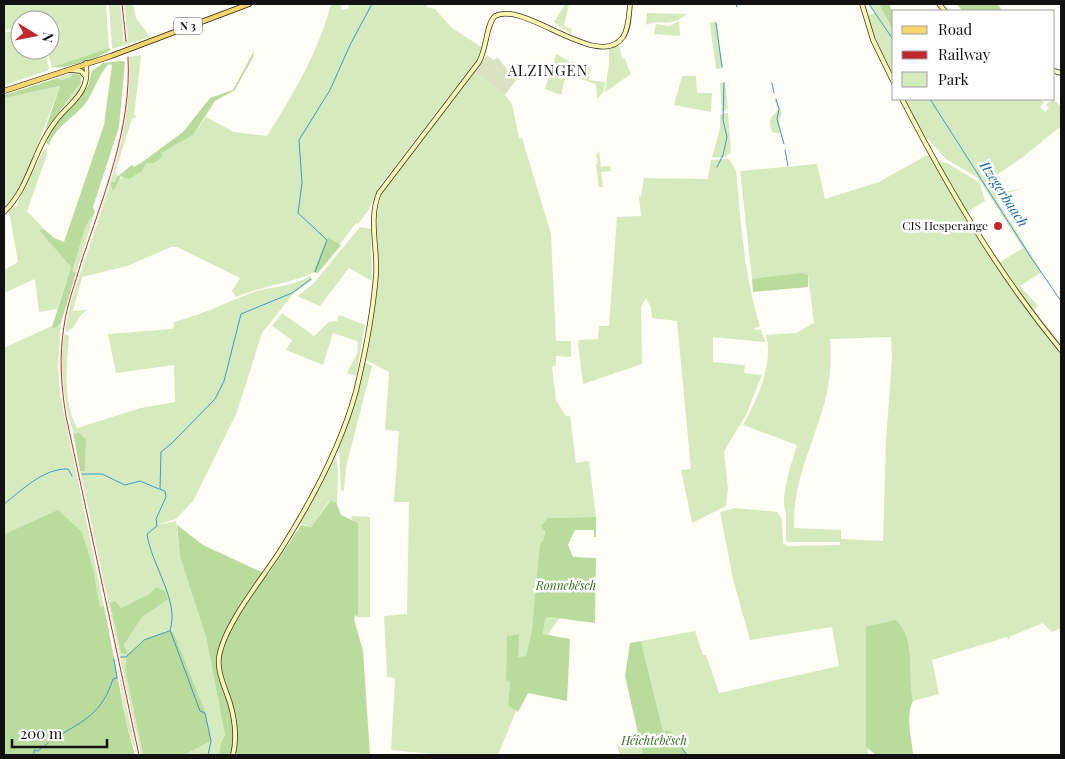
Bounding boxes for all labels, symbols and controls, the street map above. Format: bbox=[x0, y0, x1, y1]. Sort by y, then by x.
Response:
north arrow bbox=[10, 10, 60, 60]
legend bbox=[892, 10, 1055, 100]
road number: N 3 bbox=[174, 18, 202, 34]
text: Road bbox=[938, 19, 972, 39]
text: N bbox=[38, 31, 59, 44]
text: Railway bbox=[938, 44, 991, 64]
district label: ALZINGEN bbox=[507, 60, 588, 80]
text: Park bbox=[938, 69, 970, 89]
water label: Itzegerbaach bbox=[975, 156, 1033, 230]
place label: CIS Hesperange bbox=[902, 217, 988, 233]
marker: CIS Hesperange bbox=[992, 220, 1004, 232]
park label: Ronnebësch bbox=[535, 577, 596, 593]
scale bar bbox=[12, 716, 108, 748]
text: 200 m bbox=[20, 723, 63, 743]
park label: Héichtebësch bbox=[620, 732, 687, 748]

